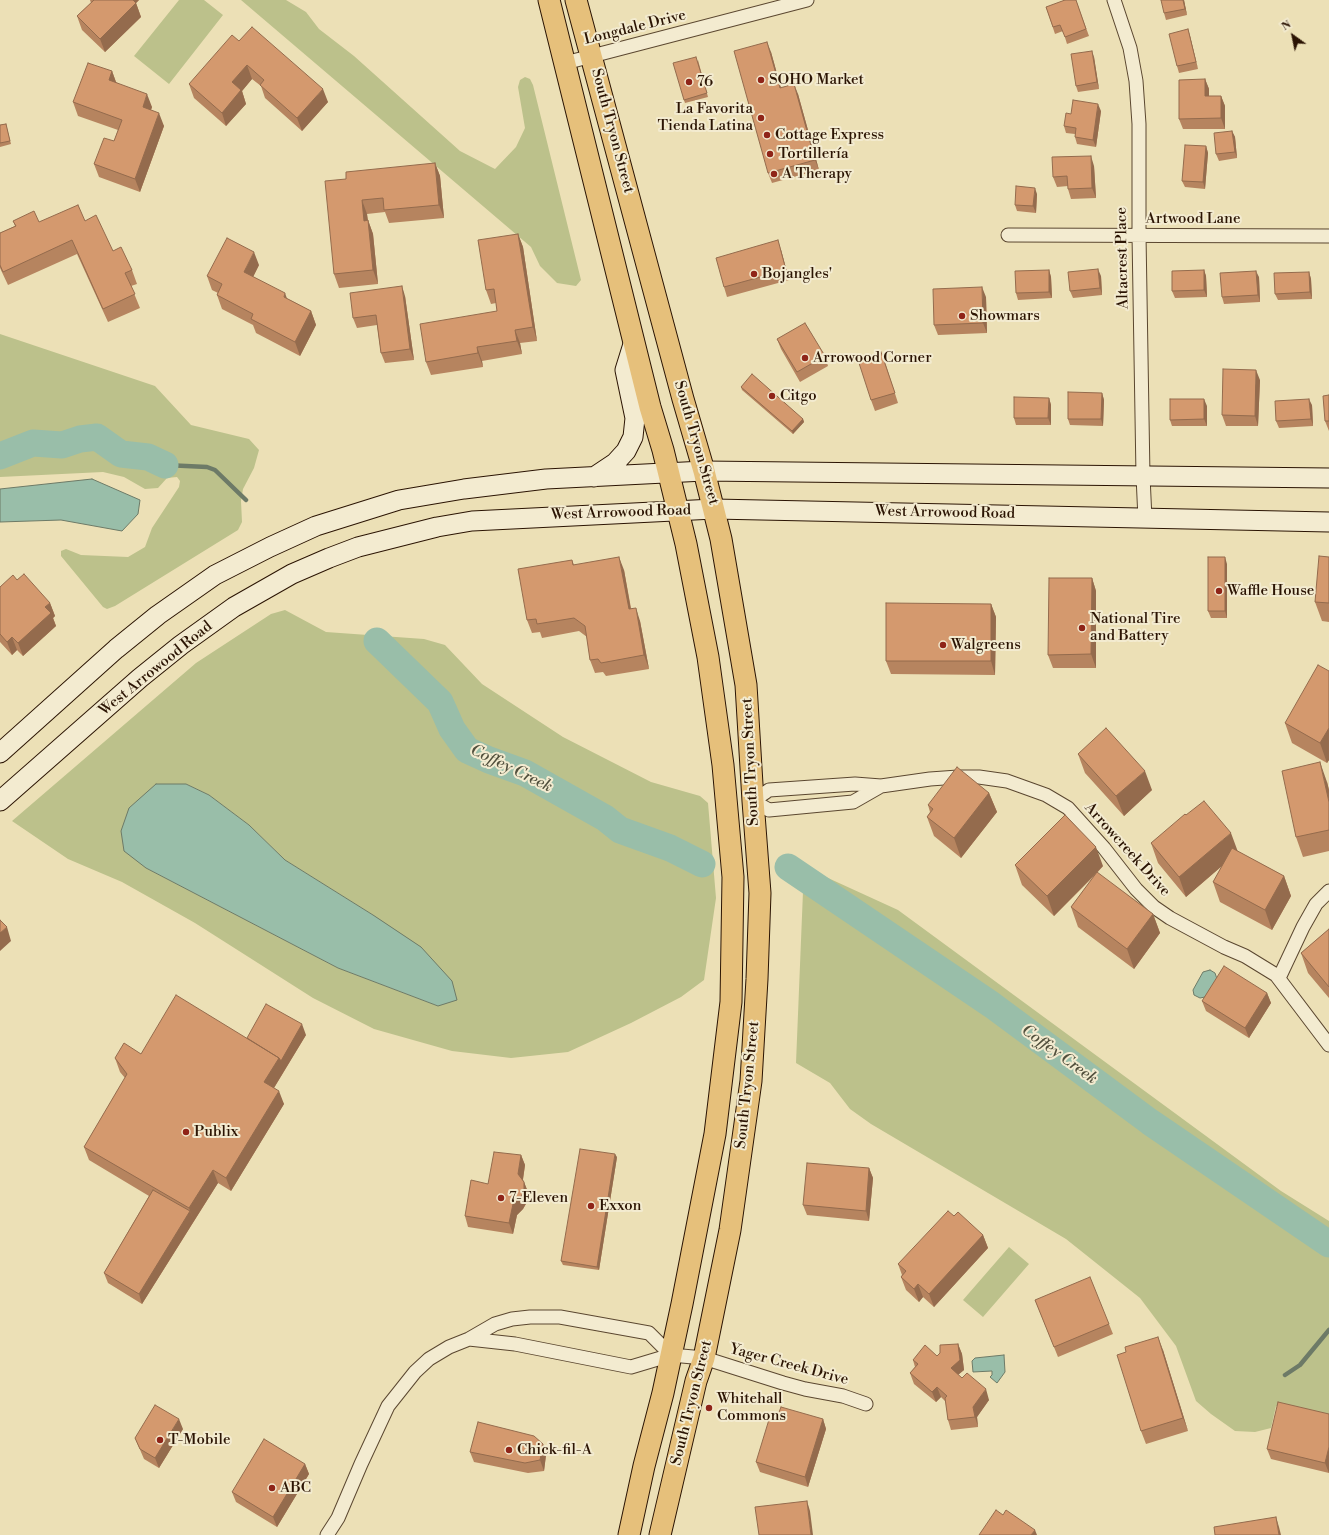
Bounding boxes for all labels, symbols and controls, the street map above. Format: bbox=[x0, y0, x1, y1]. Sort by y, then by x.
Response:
street label: Longdale Drive bbox=[582, 7, 688, 49]
north arrow bbox=[1273, 16, 1313, 56]
text: N bbox=[1279, 18, 1294, 34]
street label: South Tryon Street bbox=[587, 67, 637, 195]
place label: SOHO Market bbox=[769, 71, 864, 89]
place label: 76 bbox=[697, 73, 713, 91]
marker: SOHO Market bbox=[756, 75, 766, 85]
marker: 76 bbox=[684, 77, 694, 87]
place label: La Favorita Tienda Latina bbox=[658, 100, 753, 135]
marker: La Favorita Tienda Latina bbox=[756, 113, 766, 123]
place label: Cottage Express bbox=[775, 126, 884, 144]
marker: Cottage Express bbox=[762, 130, 772, 140]
place label: Tortillería bbox=[778, 145, 849, 163]
marker: Tortillería bbox=[765, 149, 775, 159]
place label: A Therapy bbox=[782, 165, 852, 183]
marker: A Therapy bbox=[769, 169, 779, 179]
street label: Altacrest Place bbox=[1113, 207, 1133, 309]
street label: Artwood Lane bbox=[1145, 210, 1241, 228]
place label: Bojangles' bbox=[762, 265, 832, 283]
marker: Bojangles' bbox=[749, 269, 759, 279]
place label: Showmars bbox=[970, 307, 1040, 325]
marker: Showmars bbox=[957, 311, 967, 321]
place label: Arrowood Corner bbox=[813, 349, 932, 367]
marker: Arrowood Corner bbox=[800, 353, 810, 363]
street label: South Tryon Street bbox=[670, 379, 722, 507]
place label: Citgo bbox=[780, 387, 817, 405]
marker: Citgo bbox=[767, 391, 777, 401]
street label: West Arrowood Road bbox=[551, 502, 691, 524]
street label: West Arrowood Road bbox=[875, 503, 1015, 523]
place label: Waffle House bbox=[1227, 582, 1314, 600]
marker: Waffle House bbox=[1214, 586, 1224, 596]
place label: National Tire and Battery bbox=[1090, 610, 1181, 645]
street label: West Arrowood Road bbox=[96, 618, 216, 720]
marker: National Tire and Battery bbox=[1077, 623, 1087, 633]
place label: Walgreens bbox=[951, 636, 1021, 654]
marker: Walgreens bbox=[938, 640, 948, 650]
street label: South Tryon Street bbox=[739, 697, 763, 827]
water label: Coffey Creek bbox=[467, 741, 555, 797]
street label: Arrowcreek Drive bbox=[1080, 799, 1174, 901]
street label: South Tryon Street bbox=[732, 1020, 764, 1150]
water label: Coffey Creek bbox=[1017, 1021, 1101, 1089]
place label: Publix bbox=[194, 1123, 238, 1141]
marker: Publix bbox=[181, 1127, 191, 1137]
place label: 7-Eleven bbox=[509, 1189, 568, 1207]
marker: 7-Eleven bbox=[496, 1193, 506, 1203]
place label: Exxon bbox=[599, 1197, 642, 1215]
marker: Exxon bbox=[586, 1201, 596, 1211]
street label: South Tryon Street bbox=[668, 1339, 716, 1467]
street label: Yager Creek Drive bbox=[728, 1340, 850, 1390]
place label: Whitehall Commons bbox=[717, 1390, 786, 1425]
marker: Whitehall Commons bbox=[704, 1403, 714, 1413]
place label: T-Mobile bbox=[168, 1431, 231, 1449]
marker: T-Mobile bbox=[155, 1435, 165, 1445]
place label: Chick-fil-A bbox=[517, 1441, 592, 1459]
marker: Chick-fil-A bbox=[504, 1445, 514, 1455]
place label: ABC bbox=[280, 1479, 311, 1497]
marker: ABC bbox=[267, 1483, 277, 1493]

